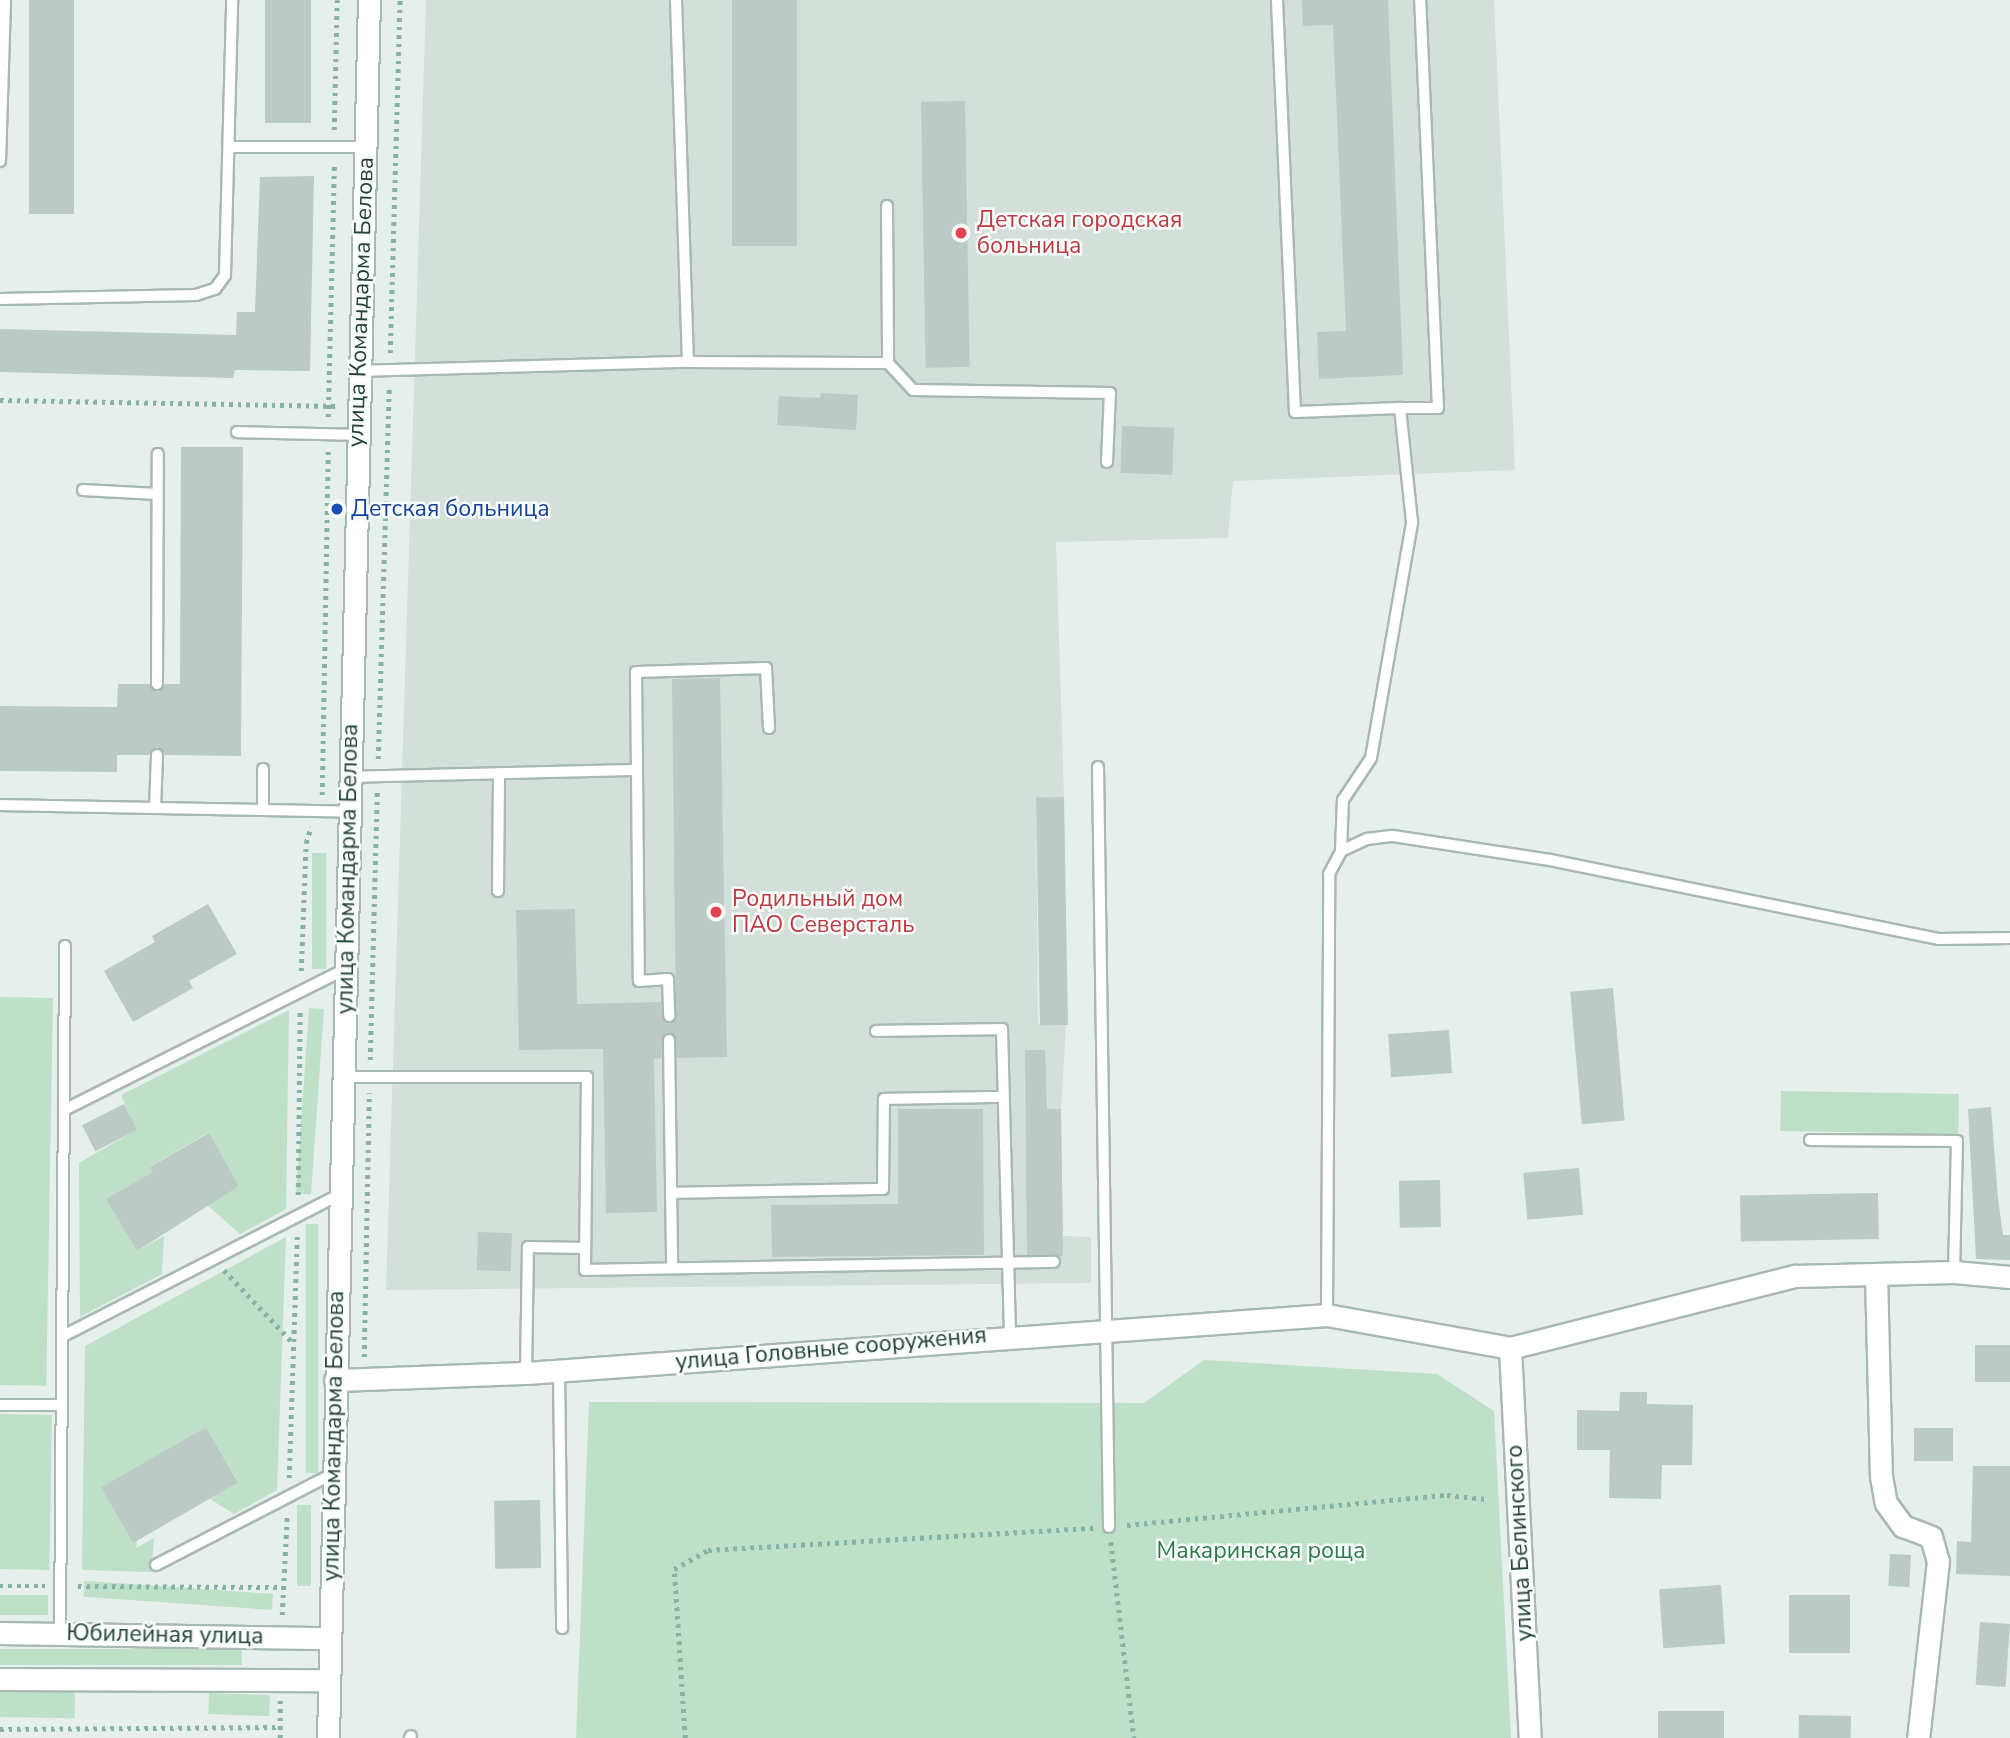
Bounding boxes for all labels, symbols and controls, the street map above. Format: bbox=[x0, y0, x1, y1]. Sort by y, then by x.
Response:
street label: улица Командарма Белова bbox=[342, 156, 380, 448]
place label: Детская городская больница bbox=[977, 206, 1182, 260]
marker: Детская городская больница bbox=[951, 223, 971, 243]
place label: Детская больница bbox=[351, 495, 550, 523]
marker: Детская больница bbox=[329, 501, 345, 517]
street label: улица Командарма Белова bbox=[332, 723, 364, 1015]
place label: Родильный дом ПАО Северсталь bbox=[732, 885, 915, 939]
marker: Родильный дом ПАО Северсталь bbox=[706, 902, 726, 922]
street label: улица Командарма Белова bbox=[318, 1290, 350, 1582]
street label: улица Головные сооружения bbox=[674, 1322, 988, 1376]
street label: улица Белинского bbox=[1501, 1444, 1539, 1642]
park label: Макаринская роща bbox=[1157, 1537, 1365, 1565]
street label: Юбилейная улица bbox=[66, 1619, 264, 1651]

